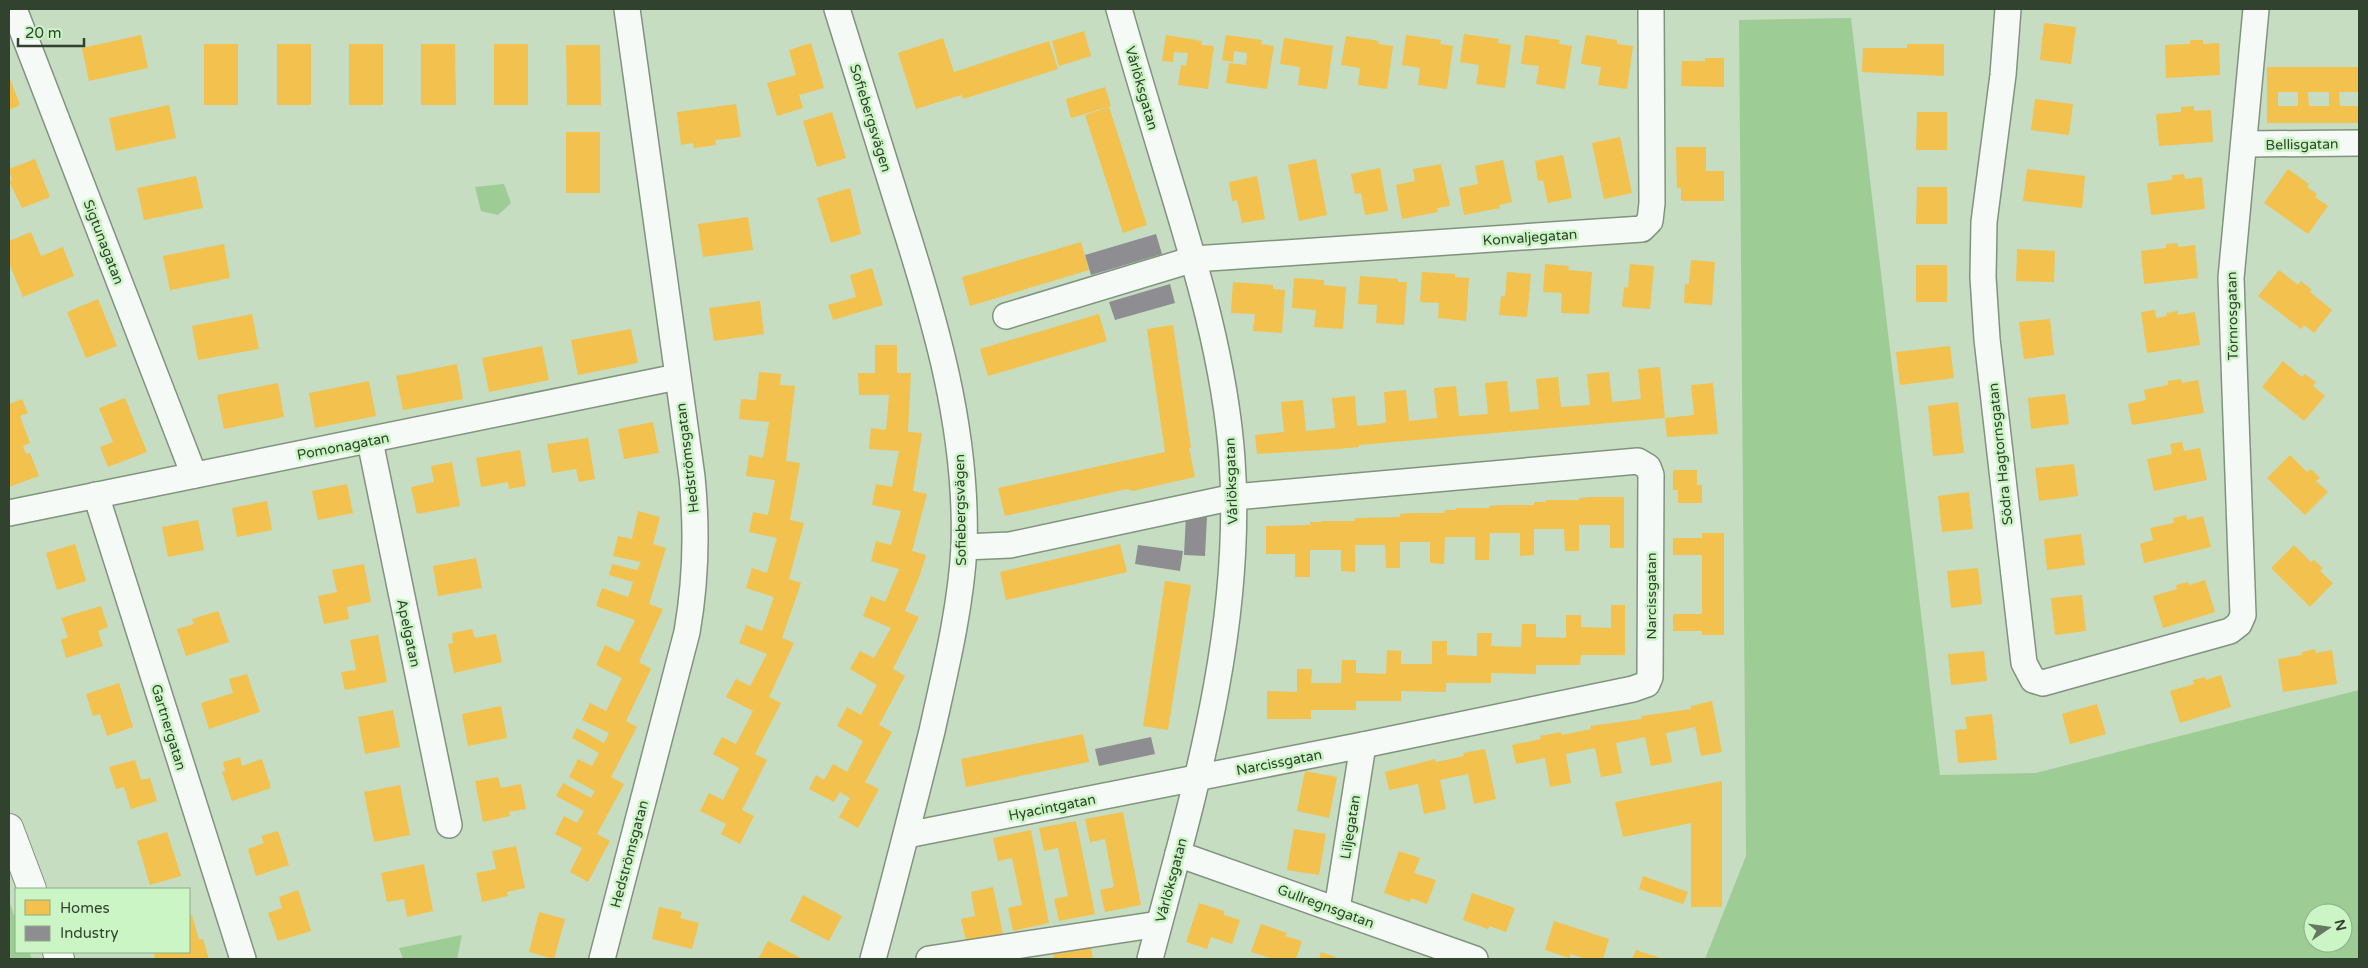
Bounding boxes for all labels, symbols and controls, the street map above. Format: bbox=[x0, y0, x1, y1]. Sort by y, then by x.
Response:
scale bar bbox=[18, 15, 84, 47]
text: 20 m bbox=[25, 24, 62, 42]
street label: Vårlöksgatan bbox=[1121, 44, 1162, 132]
street label: Sofiebergsvägen bbox=[846, 62, 895, 174]
street label: Bellisgatan bbox=[2265, 135, 2339, 154]
street label: Sigtunagatan bbox=[80, 197, 127, 287]
street label: Konvaljegatan bbox=[1482, 226, 1578, 249]
street label: Törnrosgatan bbox=[2223, 271, 2242, 360]
street label: Södra Hagtornsgatan bbox=[1985, 382, 2016, 526]
street label: Hedströmsgatan bbox=[672, 402, 703, 514]
street label: Pomonagatan bbox=[295, 429, 391, 464]
street label: Vårlöksgatan bbox=[1221, 437, 1242, 525]
street label: Sofiebergsvägen bbox=[951, 454, 970, 566]
street label: Narcissgatan bbox=[1643, 553, 1660, 639]
street label: Apelgatan bbox=[393, 598, 424, 669]
street label: Gartnergatan bbox=[147, 682, 190, 772]
street label: Narcissgatan bbox=[1235, 746, 1323, 779]
street label: Hyacintgatan bbox=[1007, 791, 1097, 824]
street label: Liljegatan bbox=[1337, 794, 1364, 860]
street label: Hedströmsgatan bbox=[607, 798, 652, 910]
street label: Vårlöksgatan bbox=[1152, 836, 1191, 924]
street label: Gullregnsgatan bbox=[1275, 881, 1376, 932]
legend bbox=[15, 888, 190, 953]
text: Homes bbox=[60, 899, 110, 917]
north arrow bbox=[2303, 903, 2353, 953]
text: N bbox=[2331, 918, 2350, 933]
text: Industry bbox=[60, 924, 119, 942]

